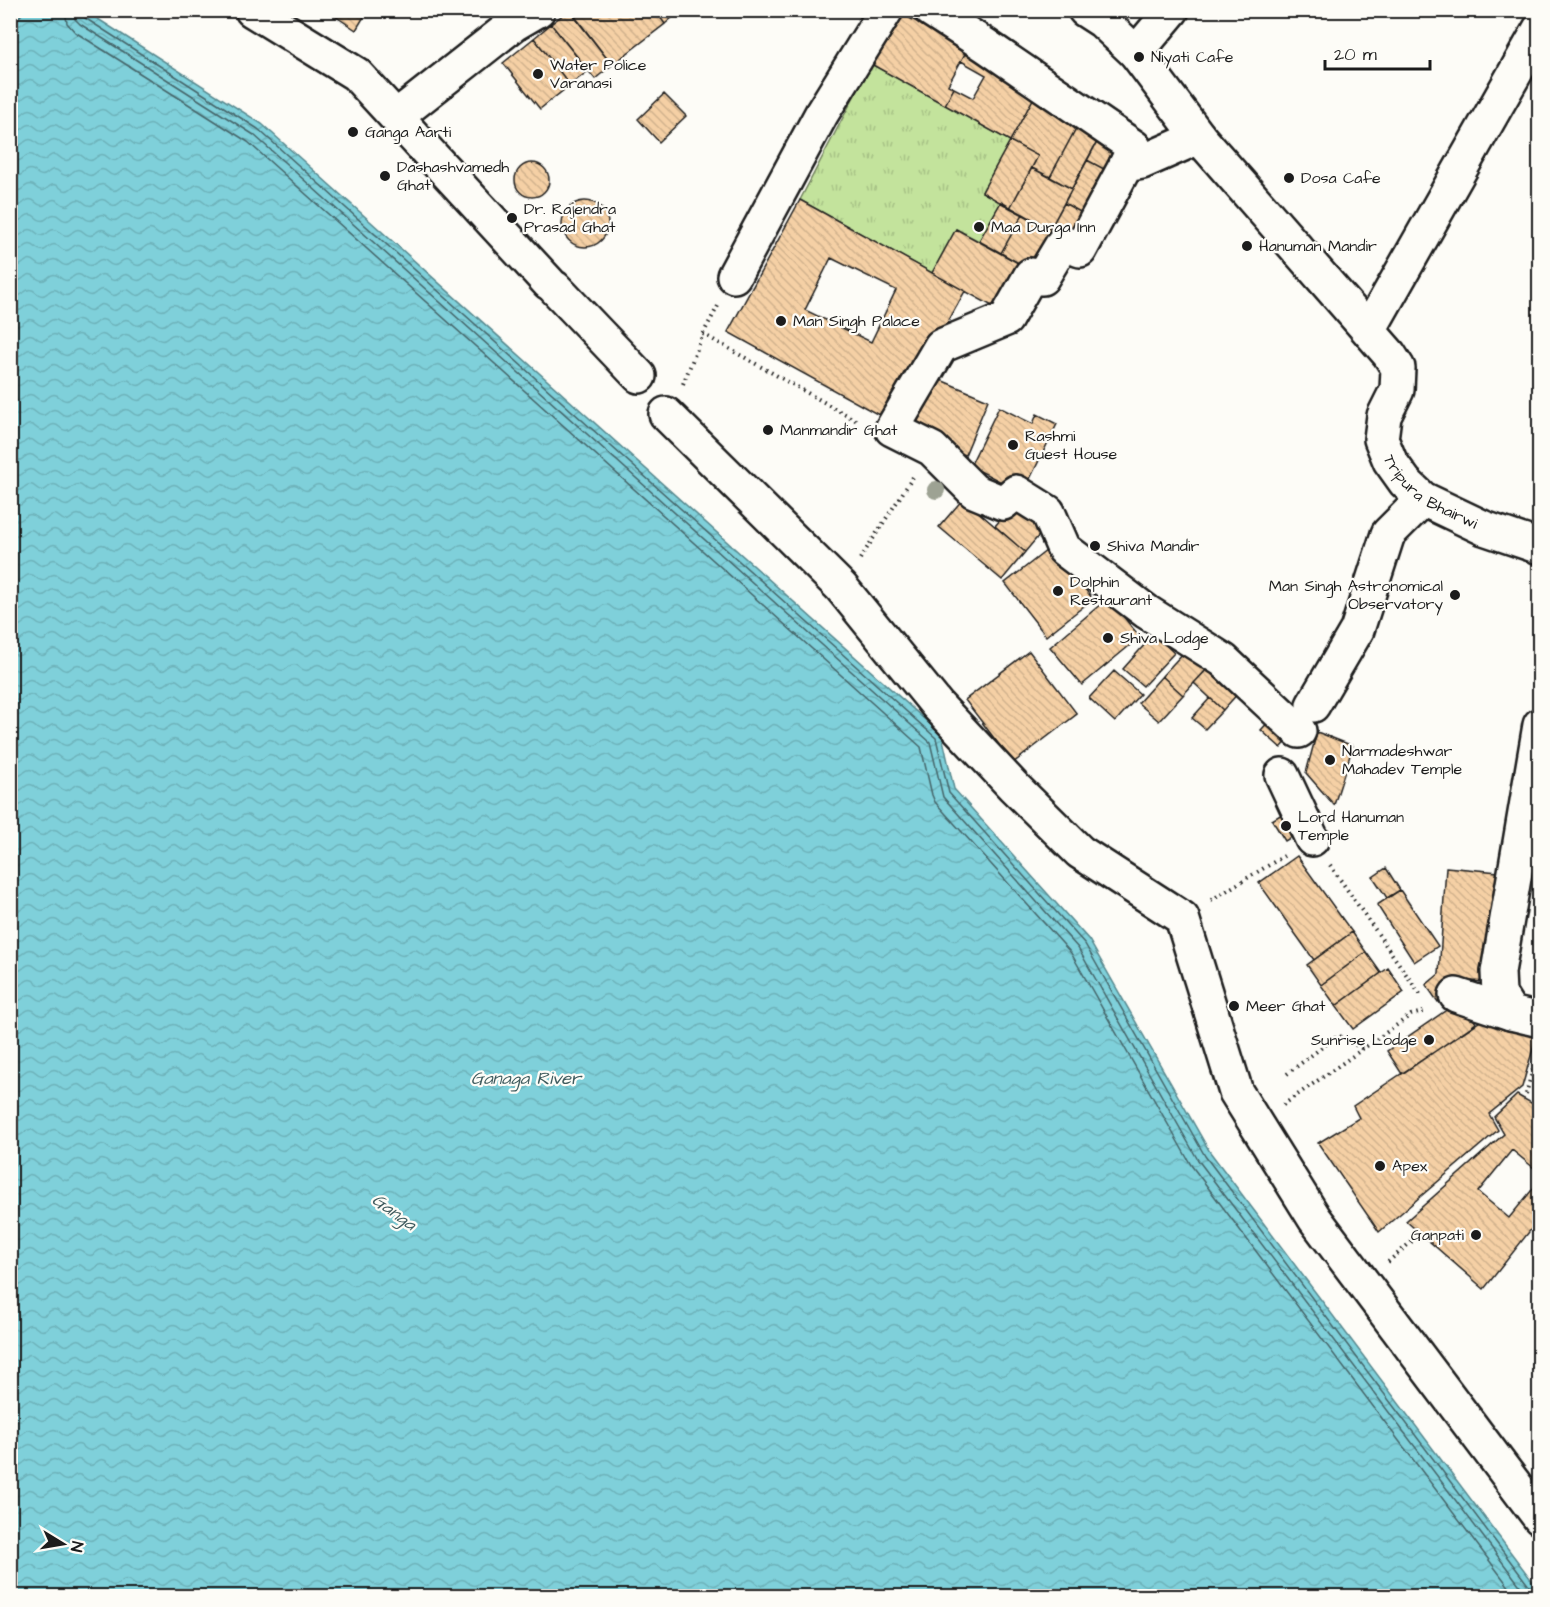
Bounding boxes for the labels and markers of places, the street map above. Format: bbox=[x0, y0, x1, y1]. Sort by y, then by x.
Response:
place label: Niyati Cafe bbox=[1151, 46, 1234, 69]
marker: Niyati Cafe bbox=[1132, 50, 1146, 64]
place label: Water Police Varanasi bbox=[550, 54, 647, 94]
marker: Water Police Varanasi bbox=[531, 67, 545, 81]
place label: Ganga Aarti bbox=[365, 121, 452, 144]
marker: Ganga Aarti bbox=[346, 125, 360, 139]
place label: Dashashvamedh Ghat bbox=[397, 156, 509, 196]
place label: Dosa Cafe bbox=[1301, 167, 1381, 189]
marker: Dashashvamedh Ghat bbox=[378, 169, 392, 183]
marker: Dosa Cafe bbox=[1282, 171, 1296, 185]
place label: Dr. Rajendra Prasad Ghat bbox=[524, 198, 616, 238]
marker: Dr. Rajendra Prasad Ghat bbox=[505, 211, 519, 225]
place label: Maa Durga Inn bbox=[991, 216, 1095, 239]
marker: Maa Durga Inn bbox=[972, 220, 986, 234]
place label: Hanuman Mandir bbox=[1259, 235, 1377, 257]
marker: Hanuman Mandir bbox=[1240, 239, 1254, 253]
place label: Man Singh Palace bbox=[793, 310, 920, 333]
marker: Man Singh Palace bbox=[774, 314, 788, 328]
place label: Manmandir Ghat bbox=[780, 419, 898, 441]
marker: Manmandir Ghat bbox=[761, 423, 775, 437]
place label: Rashmi Guest House bbox=[1025, 425, 1118, 465]
marker: Rashmi Guest House bbox=[1006, 438, 1020, 452]
place label: Shiva Mandir bbox=[1107, 535, 1199, 557]
marker: Shiva Mandir bbox=[1088, 539, 1102, 553]
place label: Dolphin Restaurant bbox=[1070, 571, 1153, 611]
place label: Man Singh Astronomical Observatory bbox=[1269, 575, 1443, 616]
marker: Dolphin Restaurant bbox=[1051, 584, 1065, 598]
marker: Man Singh Astronomical Observatory bbox=[1448, 588, 1462, 602]
place label: Shiva Lodge bbox=[1120, 627, 1209, 650]
marker: Shiva Lodge bbox=[1101, 631, 1115, 645]
place label: Narmadeshwar Mahadev Temple bbox=[1342, 740, 1463, 780]
marker: Narmadeshwar Mahadev Temple bbox=[1323, 753, 1337, 767]
place label: Lord Hanuman Temple bbox=[1298, 806, 1404, 846]
marker: Lord Hanuman Temple bbox=[1279, 819, 1293, 833]
place label: Meer Ghat bbox=[1246, 995, 1326, 1017]
marker: Meer Ghat bbox=[1227, 999, 1241, 1013]
place label: Sunrise Lodge bbox=[1311, 1029, 1417, 1052]
marker: Sunrise Lodge bbox=[1422, 1033, 1436, 1047]
place label: Apex bbox=[1392, 1155, 1428, 1177]
marker: Apex bbox=[1373, 1159, 1387, 1173]
place label: Ganpati bbox=[1411, 1224, 1465, 1246]
marker: Ganpati bbox=[1469, 1228, 1483, 1242]

